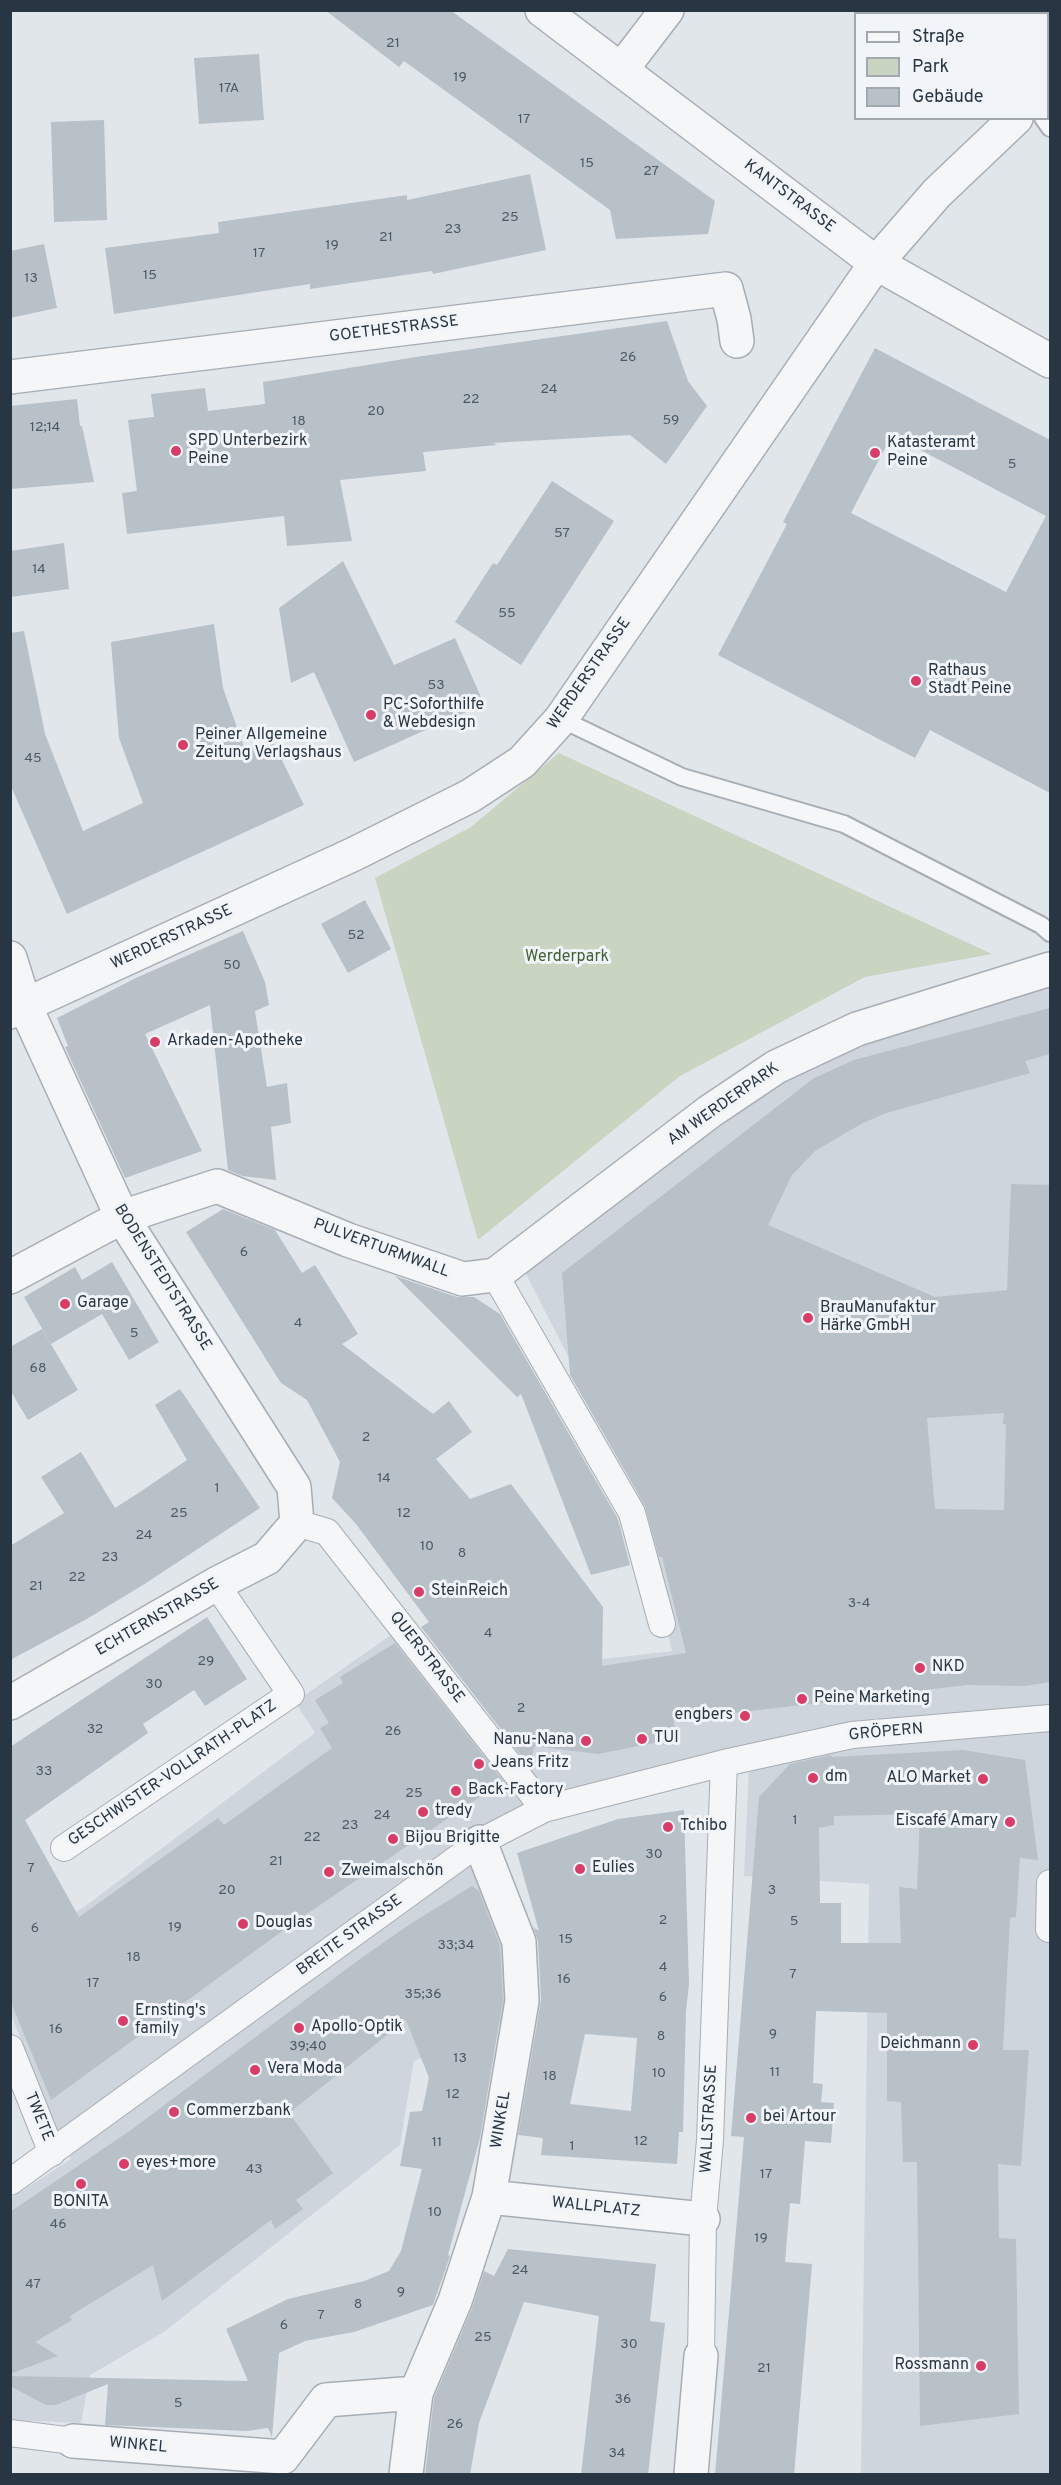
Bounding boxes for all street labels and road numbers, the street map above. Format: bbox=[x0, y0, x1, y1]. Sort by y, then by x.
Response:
street label: KANTSTRASSE bbox=[739, 156, 839, 238]
street label: GOETHESTRASSE bbox=[328, 313, 460, 347]
street label: WERDERSTRASSE bbox=[544, 614, 636, 734]
street label: WERDERSTRASSE bbox=[108, 901, 236, 975]
street label: AM WERDERPARK bbox=[665, 1059, 783, 1151]
street label: BODENSTEDTSTRASSE bbox=[109, 1201, 215, 1355]
street label: PULVERTURMWALL bbox=[310, 1215, 452, 1283]
street label: ECHTERNSTRASSE bbox=[93, 1575, 223, 1661]
street label: QUERSTRASSE bbox=[384, 1609, 468, 1707]
street label: GESCHWISTER-VOLLRATH-PLATZ bbox=[65, 1697, 281, 1851]
street label: GRÖPERN bbox=[848, 1720, 924, 1746]
street label: BREITE STRASSE bbox=[294, 1891, 406, 1981]
street label: WALLSTRASSE bbox=[698, 2064, 722, 2174]
street label: TWETE bbox=[20, 2090, 56, 2144]
street label: WINKEL bbox=[488, 2090, 516, 2150]
street label: WALLPLATZ bbox=[551, 2194, 641, 2222]
street label: WINKEL bbox=[108, 2434, 168, 2458]

